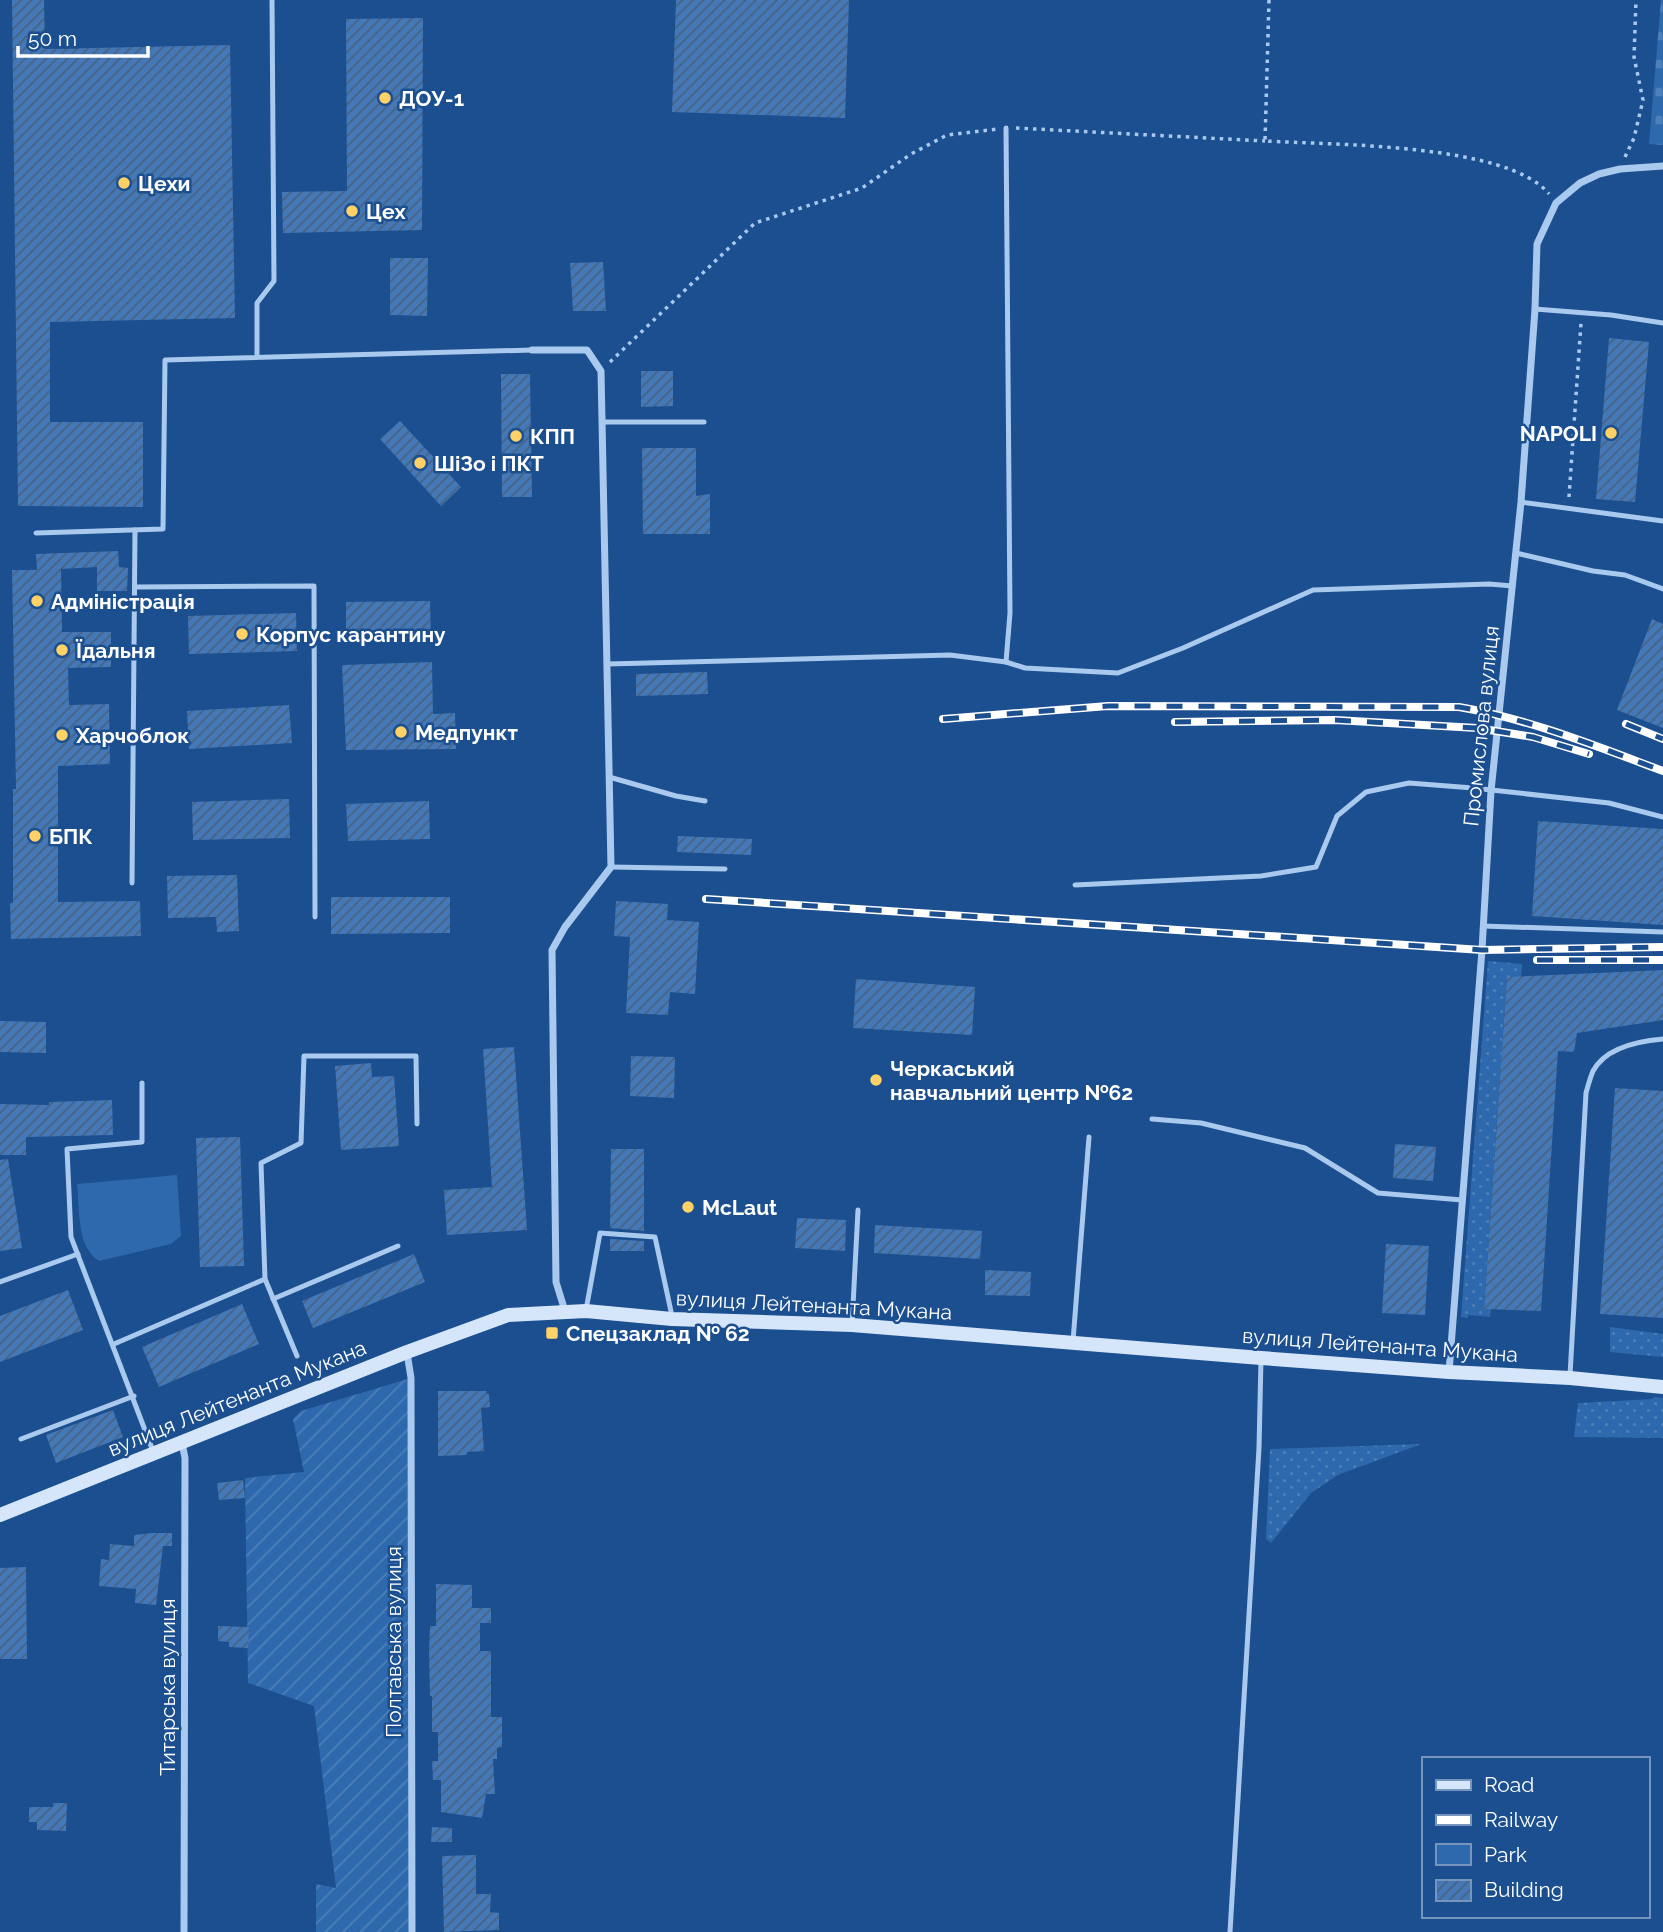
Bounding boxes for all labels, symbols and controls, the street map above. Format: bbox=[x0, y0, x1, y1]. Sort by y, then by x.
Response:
scale bar bbox=[18, 14, 147, 58]
text: 50 m bbox=[28, 26, 77, 51]
place label: ДОУ-1 bbox=[399, 86, 464, 111]
marker: ДОУ-1 bbox=[377, 90, 393, 106]
place label: Цехи bbox=[138, 171, 190, 196]
marker: Цехи bbox=[116, 175, 132, 191]
place label: Цех bbox=[366, 199, 406, 224]
marker: Цех bbox=[344, 203, 360, 219]
place label: NAPOLI bbox=[1520, 421, 1597, 446]
place label: КПП bbox=[530, 424, 575, 449]
marker: NAPOLI bbox=[1603, 425, 1619, 441]
marker: КПП bbox=[508, 428, 524, 444]
place label: ШіЗо і ПКТ bbox=[434, 451, 544, 476]
marker: ШіЗо і ПКТ bbox=[412, 455, 428, 471]
place label: Адміністрація bbox=[51, 589, 195, 614]
marker: Адміністрація bbox=[29, 593, 45, 609]
place label: Корпус карантину bbox=[256, 622, 446, 647]
street label: Промислова вулиця bbox=[1458, 624, 1504, 828]
marker: Корпус карантину bbox=[234, 626, 250, 642]
place label: Їдальня bbox=[75, 638, 155, 663]
marker: Їдальня bbox=[54, 642, 70, 658]
place label: Медпункт bbox=[415, 720, 518, 745]
place label: Харчоблок bbox=[75, 723, 189, 748]
marker: Медпункт bbox=[393, 724, 409, 740]
marker: Харчоблок bbox=[54, 727, 70, 743]
place label: БПК bbox=[49, 824, 93, 849]
marker: БПК bbox=[27, 828, 43, 844]
place label: Черкаський навчальний центр №62 bbox=[890, 1056, 1133, 1105]
marker: Черкаський навчальний центр №62 bbox=[868, 1072, 884, 1088]
place label: McLaut bbox=[702, 1195, 777, 1220]
marker: McLaut bbox=[680, 1199, 696, 1215]
street label: вулиця Лейтенанта Мукана bbox=[675, 1285, 953, 1325]
place label: Спецзаклад № 62 bbox=[566, 1321, 749, 1346]
street label: вулиця Лейтенанта Мукана bbox=[1241, 1323, 1519, 1367]
marker: Спецзаклад № 62 bbox=[544, 1325, 560, 1341]
street label: вулиця Лейтенанта Мукана bbox=[104, 1335, 370, 1461]
street label: Полтавська вулиця bbox=[381, 1546, 406, 1738]
street label: Титарська вулиця bbox=[155, 1598, 180, 1776]
legend bbox=[1422, 1757, 1649, 1918]
text: Road bbox=[1484, 1772, 1534, 1797]
text: Railway bbox=[1484, 1807, 1558, 1832]
text: Park bbox=[1484, 1842, 1527, 1867]
text: Building bbox=[1484, 1877, 1564, 1902]

